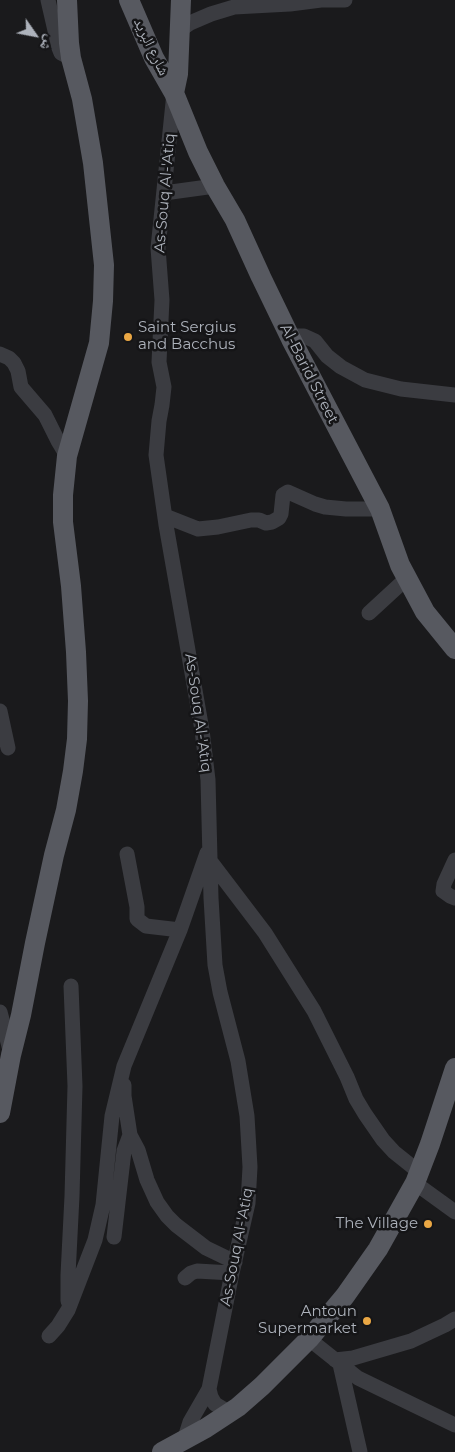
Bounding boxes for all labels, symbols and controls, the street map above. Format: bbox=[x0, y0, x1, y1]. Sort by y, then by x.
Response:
north arrow bbox=[10, 10, 60, 60]
street label: شارع البريد bbox=[129, 15, 173, 79]
text: ش bbox=[36, 32, 59, 54]
street label: As-Souq Al-'Atiq bbox=[151, 132, 179, 254]
place label: Saint Sergius and Bacchus bbox=[138, 319, 236, 354]
street label: Al-Barid Street bbox=[276, 321, 342, 427]
marker: Saint Sergius and Bacchus bbox=[122, 331, 134, 343]
street label: As-Souq Al-'Atiq bbox=[181, 652, 215, 774]
street label: As-Souq Al-'Atiq bbox=[217, 1186, 257, 1308]
place label: The Village bbox=[336, 1215, 418, 1233]
marker: The Village bbox=[422, 1218, 434, 1230]
place label: Antoun Supermarket bbox=[258, 1303, 357, 1338]
marker: Antoun Supermarket bbox=[361, 1315, 373, 1327]

